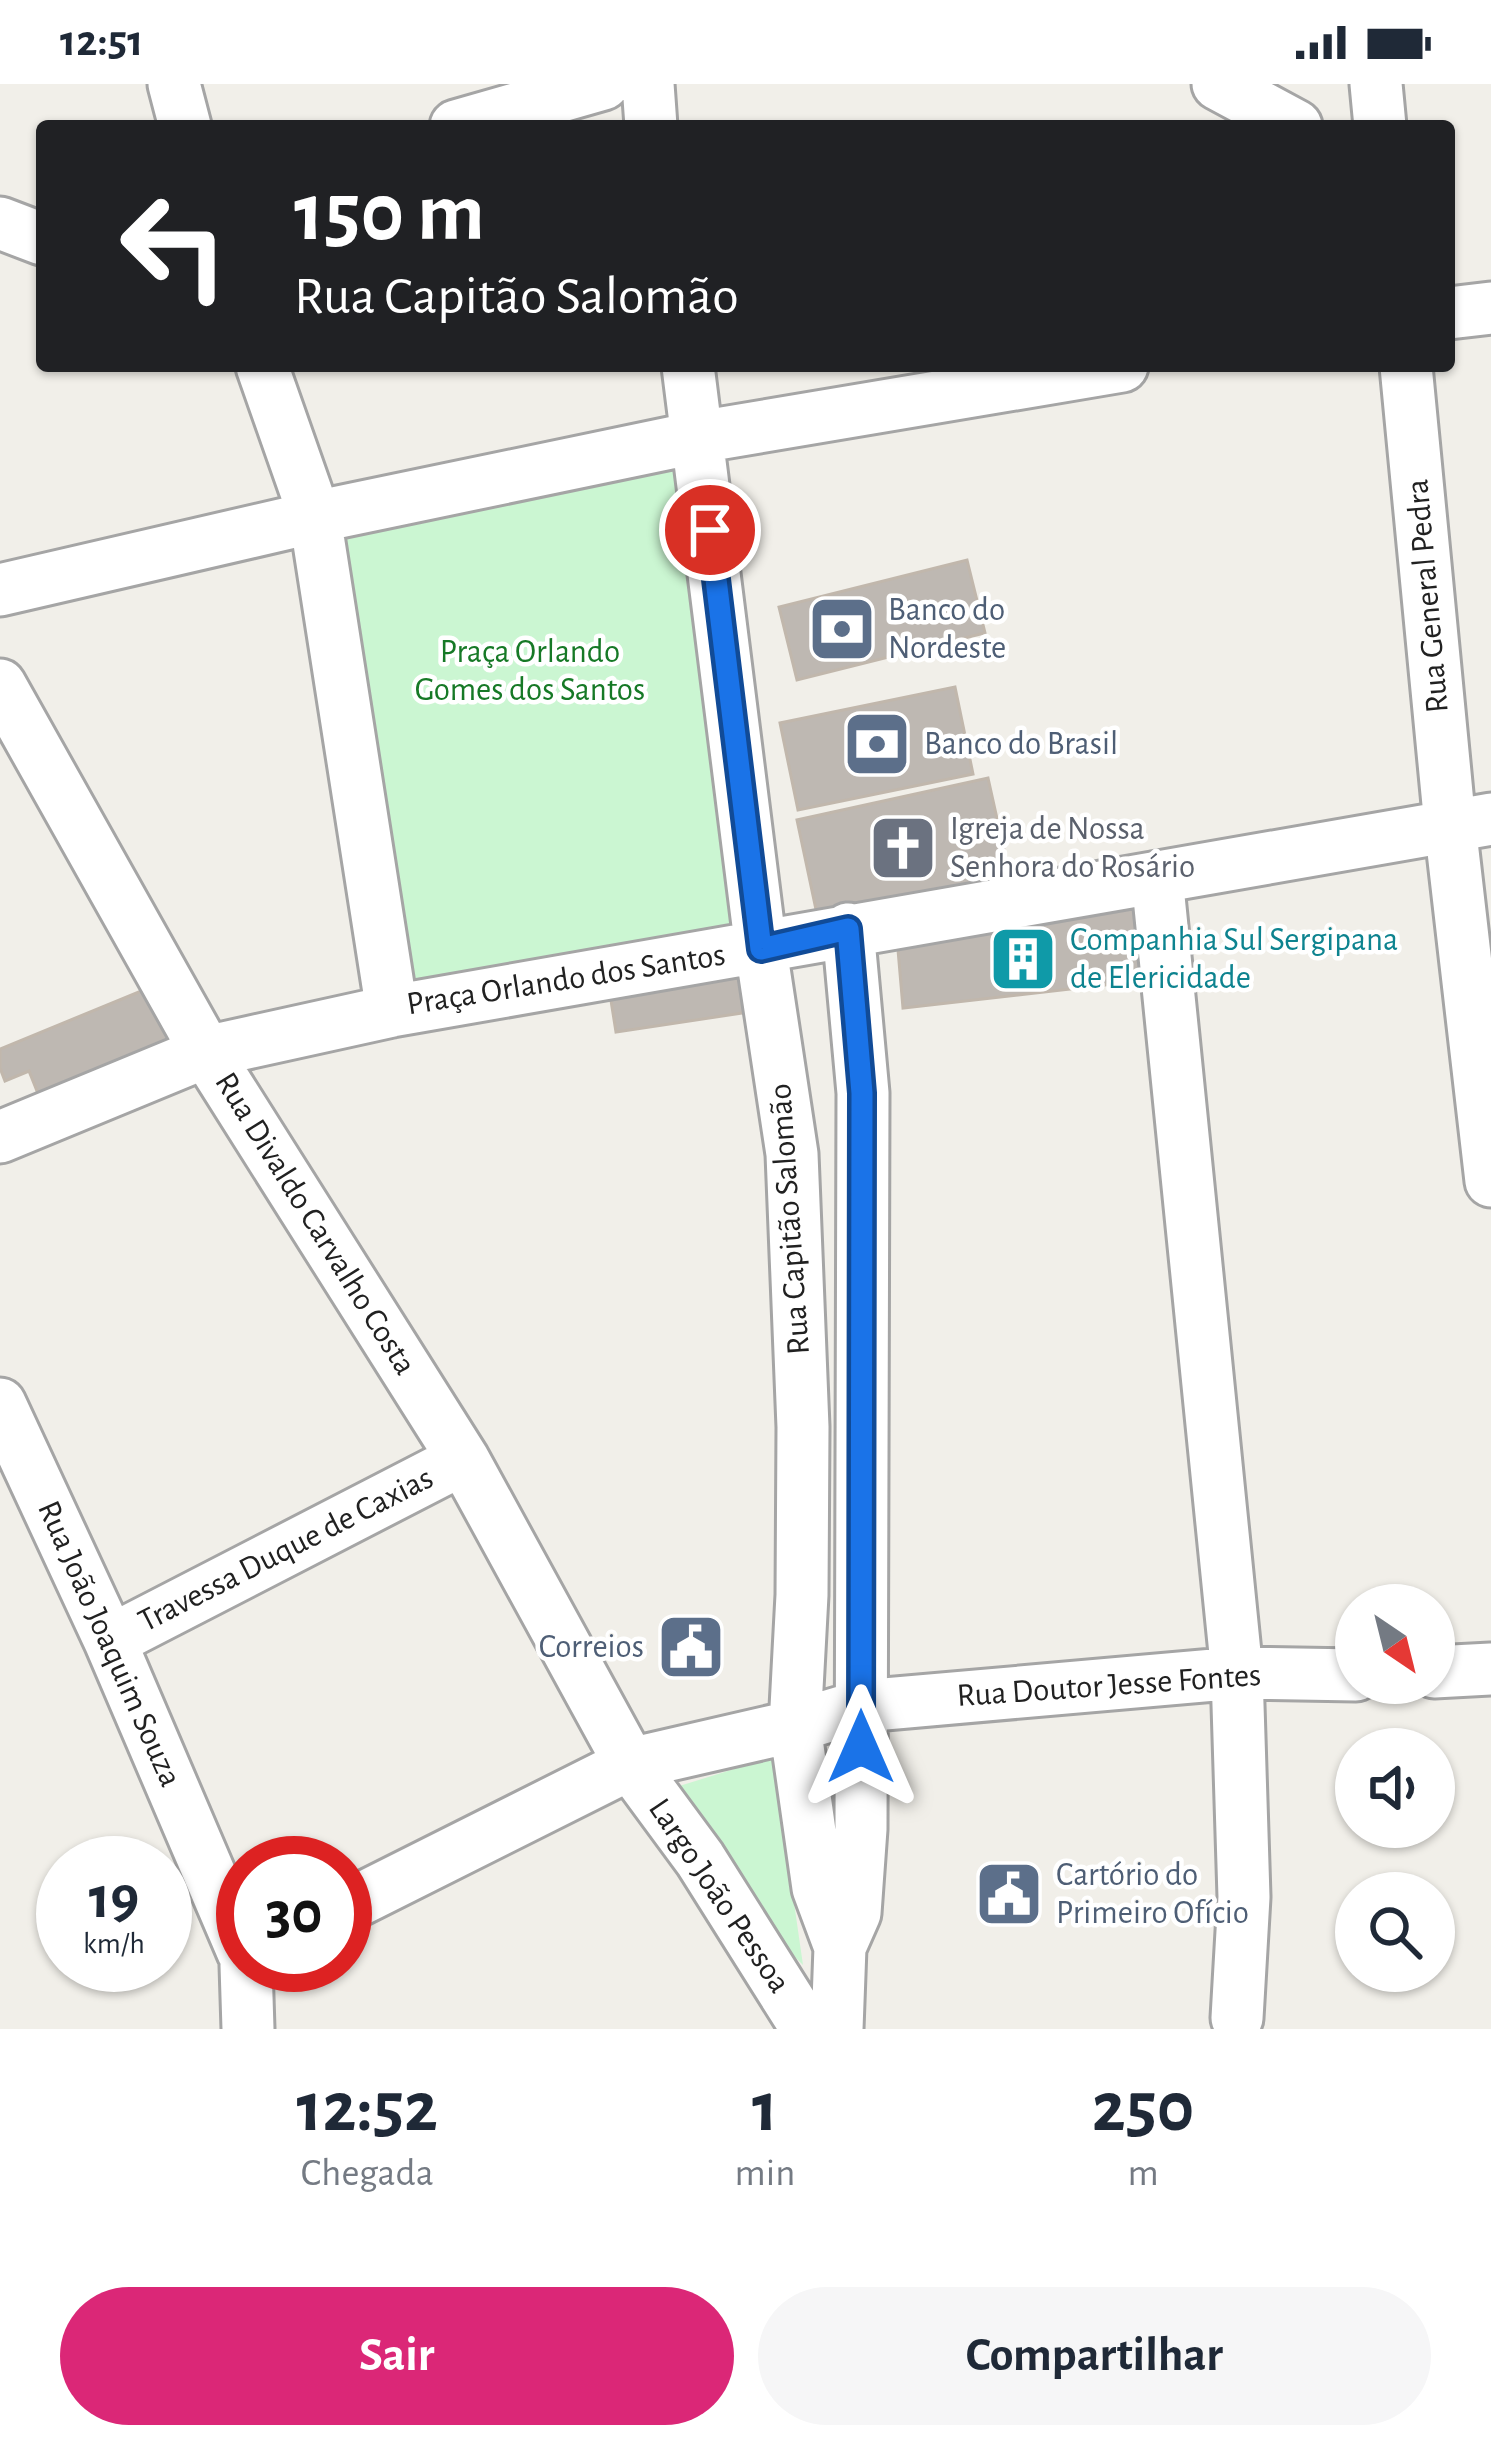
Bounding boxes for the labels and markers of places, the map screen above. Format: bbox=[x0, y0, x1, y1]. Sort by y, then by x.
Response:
pin bbox=[659, 479, 761, 581]
bank icon: Banco do Nordeste bbox=[807, 594, 877, 664]
place label: Banco do Nordeste bbox=[888, 594, 1006, 665]
bank icon: Banco do Brasil bbox=[842, 709, 912, 779]
place label: Banco do Brasil bbox=[924, 728, 1118, 761]
church icon: Igreja de Nossa Senhora do Rosário bbox=[868, 813, 938, 883]
place label: Igreja de Nossa Senhora do Rosário bbox=[950, 813, 1195, 884]
building icon: Companhia Sul Sergipana de Elericidade bbox=[988, 924, 1058, 994]
place label: Companhia Sul Sergipana de Elericidade bbox=[1070, 924, 1398, 995]
public building icon: Correios bbox=[656, 1612, 726, 1682]
place label: Correios bbox=[539, 1631, 644, 1664]
public building icon: Cartório do Primeiro Ofício bbox=[974, 1859, 1044, 1929]
place label: Cartório do Primeiro Ofício bbox=[1056, 1859, 1249, 1930]

